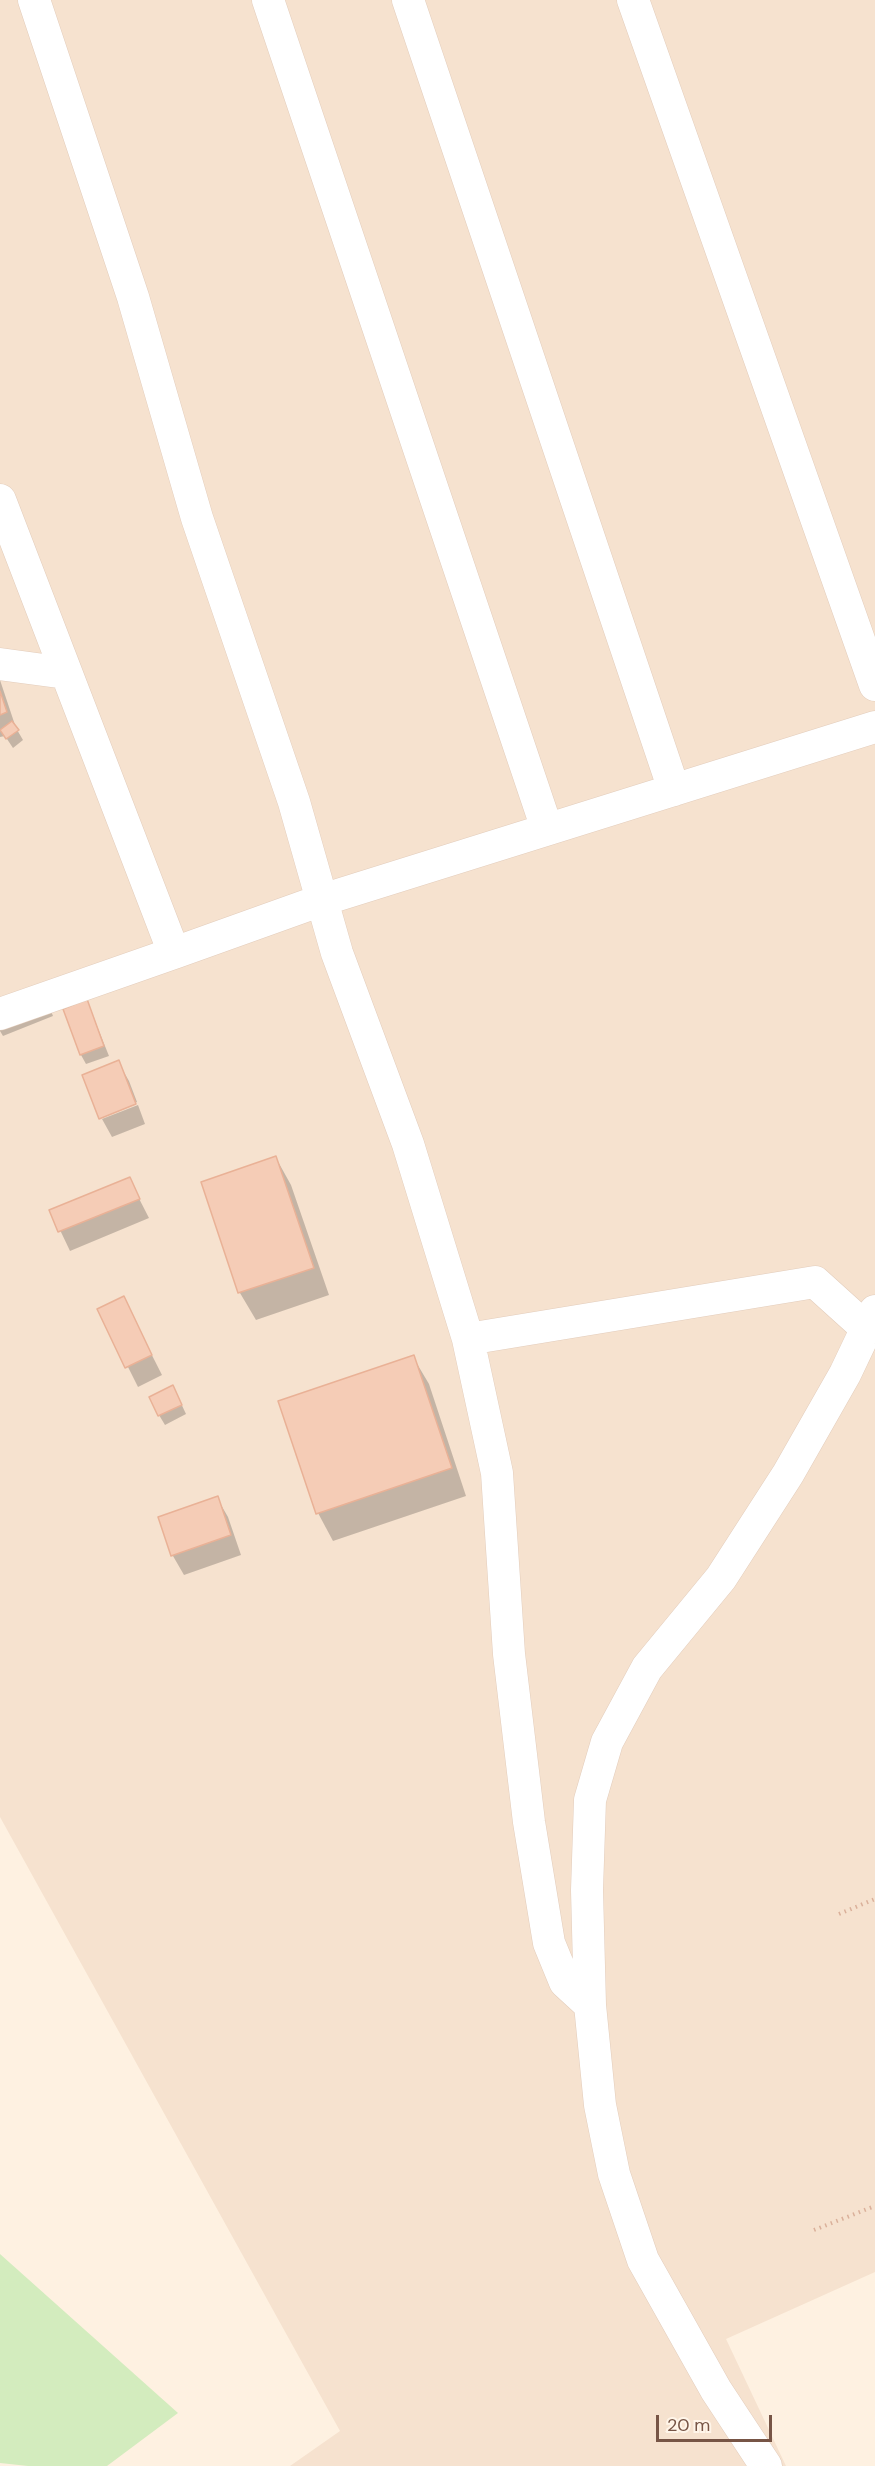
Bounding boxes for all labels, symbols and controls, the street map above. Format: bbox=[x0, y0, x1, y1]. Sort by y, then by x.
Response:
scale bar bbox=[659, 2403, 774, 2441]
text: 20 m bbox=[667, 2413, 710, 2437]

